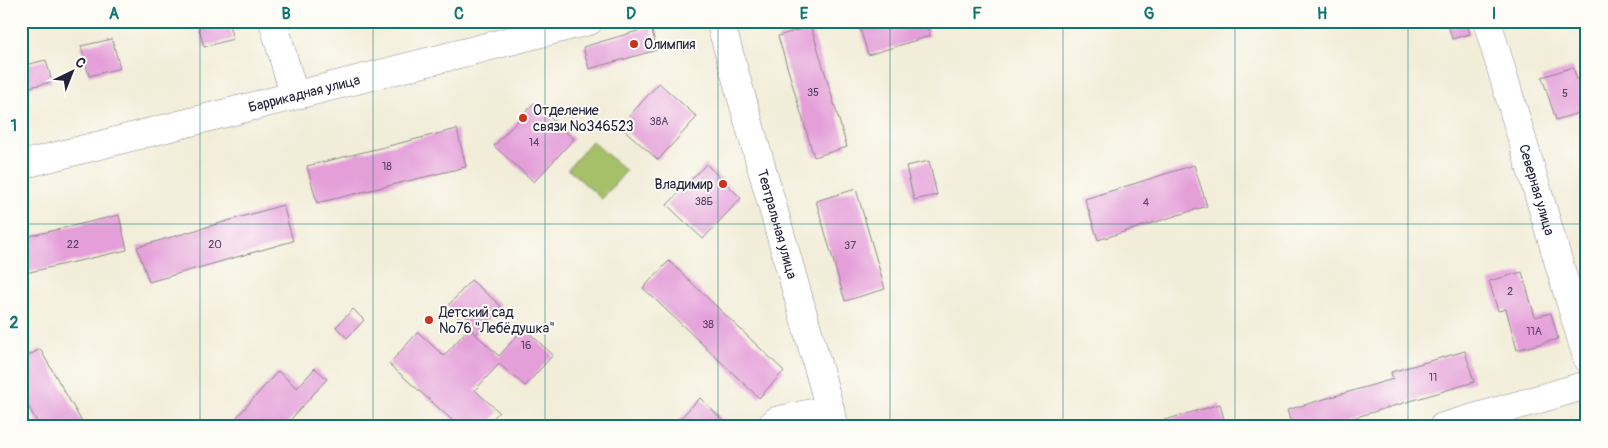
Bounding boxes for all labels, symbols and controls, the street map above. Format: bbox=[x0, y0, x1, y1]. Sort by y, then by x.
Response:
text: A bbox=[109, 4, 120, 24]
text: B bbox=[281, 4, 291, 24]
text: C bbox=[454, 4, 464, 24]
text: D bbox=[626, 4, 636, 24]
text: E bbox=[800, 4, 809, 24]
text: F bbox=[972, 4, 982, 24]
text: G bbox=[1144, 4, 1155, 24]
text: H bbox=[1317, 4, 1327, 24]
text: I bbox=[1492, 4, 1496, 24]
place label: Олимпия bbox=[644, 36, 696, 53]
marker: Олимпия bbox=[628, 38, 640, 50]
north arrow bbox=[48, 48, 98, 98]
text: С bbox=[72, 54, 90, 72]
street label: Баррикадная улица bbox=[247, 71, 362, 116]
house number: 35 bbox=[807, 86, 819, 99]
house number: 5 bbox=[1562, 87, 1568, 100]
place label: Отделение связи №346523 bbox=[533, 102, 634, 135]
marker: Отделение связи №346523 bbox=[517, 112, 529, 124]
house number: 38А bbox=[650, 115, 668, 128]
text: 1 bbox=[11, 116, 17, 136]
house number: 14 bbox=[529, 136, 540, 149]
street label: Северная улица bbox=[1515, 142, 1558, 237]
house number: 18 bbox=[382, 160, 392, 173]
street label: Театральная улица bbox=[753, 167, 801, 281]
place label: Владимир bbox=[655, 176, 713, 193]
marker: Владимир bbox=[717, 178, 729, 190]
house number: 38Б bbox=[695, 195, 713, 208]
house number: 4 bbox=[1143, 196, 1150, 209]
house number: 22 bbox=[67, 238, 79, 251]
house number: 20 bbox=[208, 238, 222, 251]
house number: 37 bbox=[844, 239, 856, 252]
house number: 2 bbox=[1507, 285, 1513, 298]
place label: Детский сад №76 "Лебёдушка" bbox=[438, 304, 555, 337]
text: 2 bbox=[10, 313, 19, 333]
marker: Детский сад №76 "Лебёдушка" bbox=[423, 314, 435, 326]
house number: 38 bbox=[702, 318, 714, 331]
house number: 11А bbox=[1526, 325, 1542, 338]
house number: 16 bbox=[521, 339, 531, 352]
house number: 11 bbox=[1429, 371, 1437, 384]

